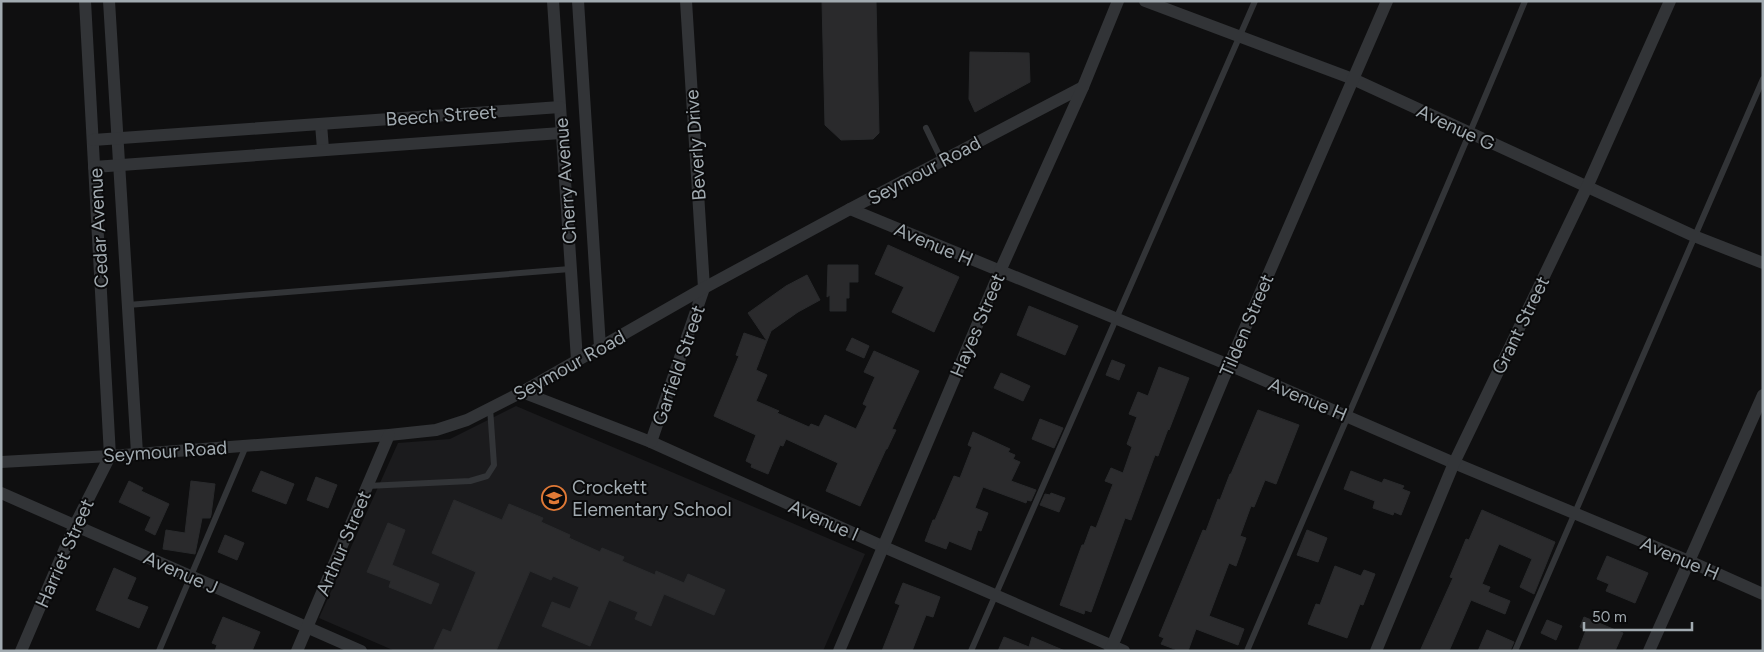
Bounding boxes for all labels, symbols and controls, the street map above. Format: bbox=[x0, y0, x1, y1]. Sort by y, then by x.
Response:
street label: Beverly Drive bbox=[680, 89, 711, 201]
street label: Avenue G bbox=[1413, 99, 1498, 155]
street label: Beech Street bbox=[385, 100, 497, 131]
street label: Cherry Avenue bbox=[550, 117, 581, 245]
street label: Seymour Road bbox=[864, 131, 985, 210]
street label: Cedar Avenue bbox=[84, 167, 113, 289]
street label: Avenue H bbox=[891, 218, 977, 271]
street label: Hayes Street bbox=[945, 270, 1010, 381]
street label: Tilden Street bbox=[1215, 270, 1278, 380]
street label: Grant Street bbox=[1487, 272, 1554, 378]
street label: Garfield Street bbox=[647, 302, 710, 428]
street label: Seymour Road bbox=[509, 325, 629, 406]
street label: Avenue H bbox=[1265, 373, 1351, 426]
street label: Seymour Road bbox=[102, 436, 228, 467]
place label: Crockett Elementary School bbox=[572, 476, 732, 521]
school or university icon: Crockett Elementary School bbox=[541, 485, 567, 511]
street label: Arthur Street bbox=[311, 487, 376, 599]
street label: Harriet Street bbox=[30, 495, 99, 611]
street label: Avenue I bbox=[785, 495, 862, 546]
street label: Avenue H bbox=[1637, 532, 1723, 585]
street label: Avenue J bbox=[140, 546, 221, 599]
scale bar bbox=[1584, 600, 1692, 632]
text: 50 m bbox=[1592, 608, 1627, 626]

